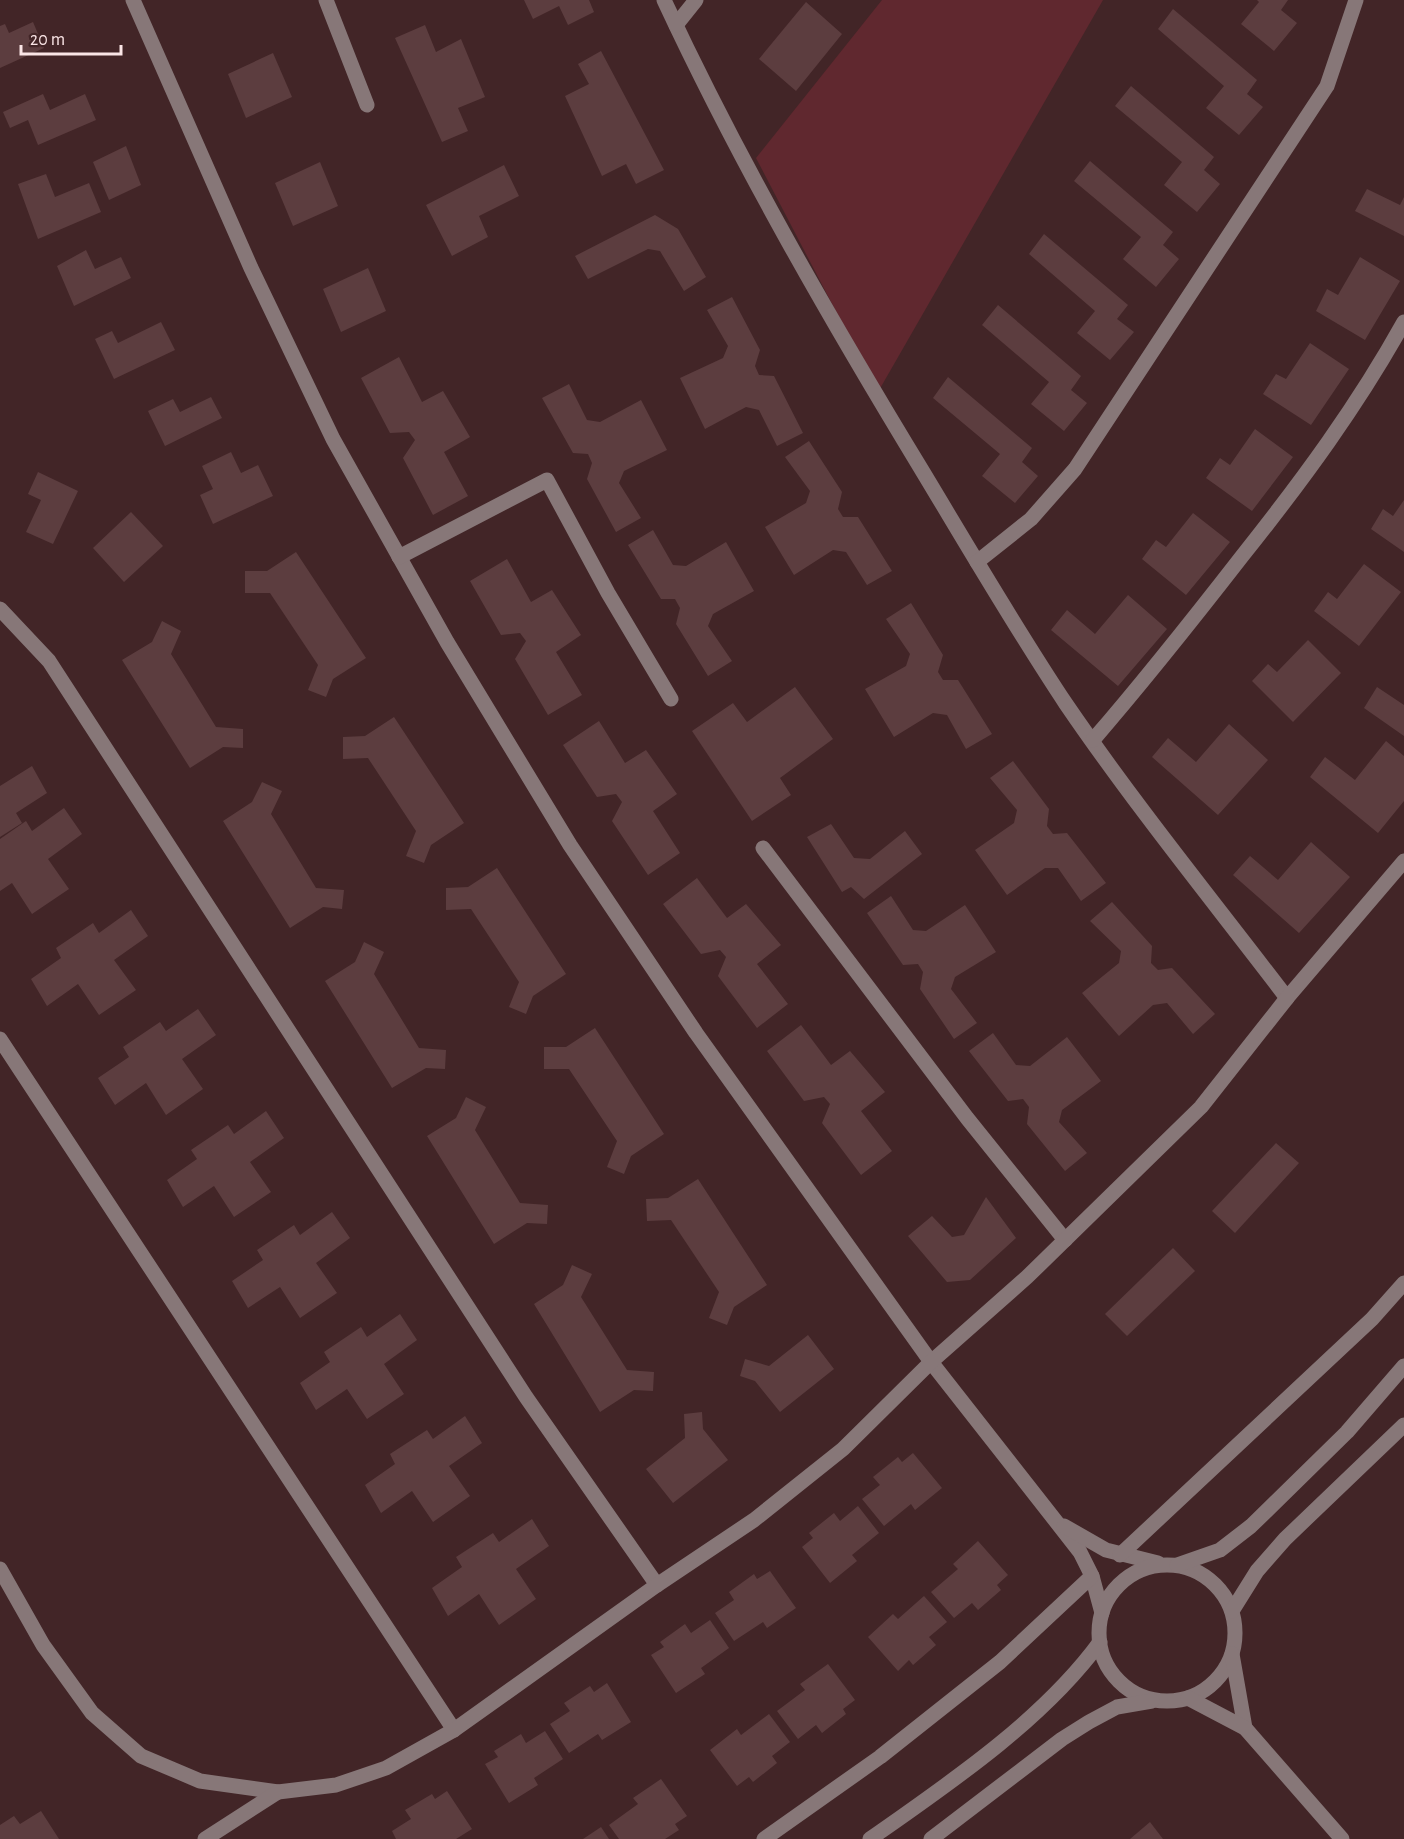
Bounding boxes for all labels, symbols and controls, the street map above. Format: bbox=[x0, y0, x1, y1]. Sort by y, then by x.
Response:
scale bar bbox=[21, 18, 122, 56]
text: 20 m bbox=[30, 31, 65, 49]

